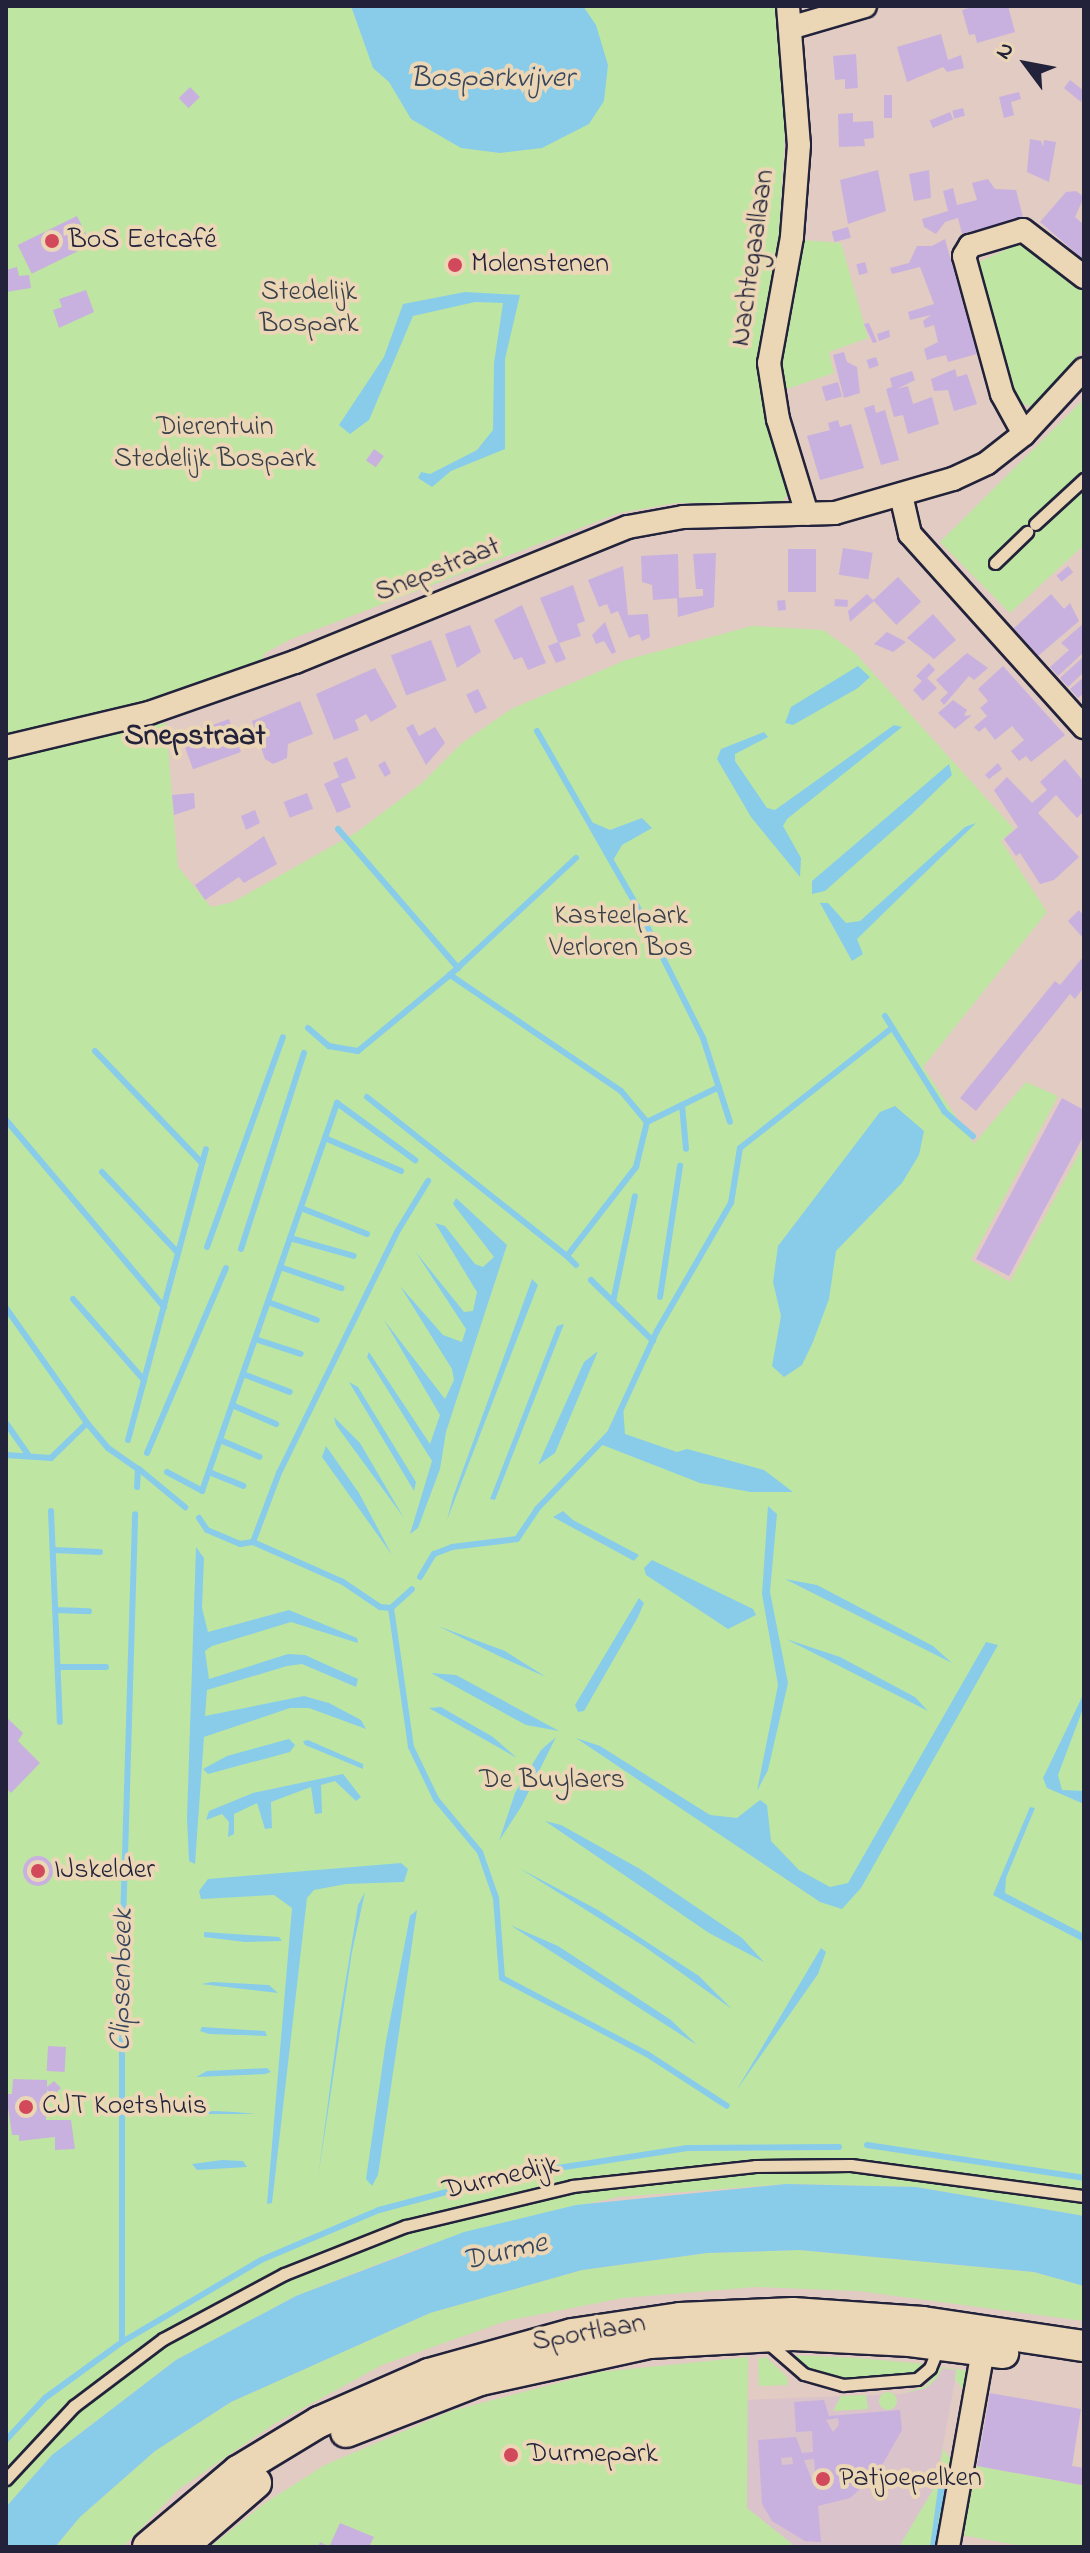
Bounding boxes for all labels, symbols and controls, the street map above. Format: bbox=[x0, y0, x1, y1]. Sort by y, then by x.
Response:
north arrow bbox=[986, 24, 1066, 104]
text: N bbox=[988, 37, 1023, 66]
water label: Bosparkvijver bbox=[410, 61, 574, 97]
street label: Nachtegaallaan bbox=[725, 168, 783, 348]
place label: BoS Eetcafé bbox=[68, 224, 217, 258]
marker: BoS Eetcafé bbox=[43, 232, 61, 250]
place label: Molenstenen bbox=[471, 248, 609, 282]
marker: Molenstenen bbox=[446, 256, 464, 274]
park label: Stedelijk Bospark bbox=[260, 276, 358, 342]
park label: Dierentuin Stedelijk Bospark bbox=[114, 411, 316, 477]
street label: Snepstraat bbox=[371, 531, 505, 611]
district label: Snepstraat bbox=[125, 719, 265, 755]
park label: Kasteelpark Verloren Bos bbox=[549, 900, 693, 966]
park label: De Buylaers bbox=[479, 1764, 625, 1798]
place label: IJskelder bbox=[54, 1854, 155, 1888]
marker: IJskelder bbox=[29, 1862, 47, 1880]
water label: Clipsenbeek bbox=[104, 1908, 142, 2052]
place label: CJT Koetshuis bbox=[42, 2090, 207, 2124]
marker: CJT Koetshuis bbox=[17, 2098, 35, 2116]
street label: Durmedijk bbox=[440, 2149, 562, 2209]
water label: Durme bbox=[459, 2226, 551, 2280]
street label: Sportlaan bbox=[530, 2308, 648, 2360]
place label: Durmepark bbox=[527, 2438, 658, 2472]
marker: Durmepark bbox=[502, 2446, 520, 2464]
place label: Patjoepelken bbox=[839, 2462, 982, 2496]
marker: Patjoepelken bbox=[814, 2470, 832, 2488]

